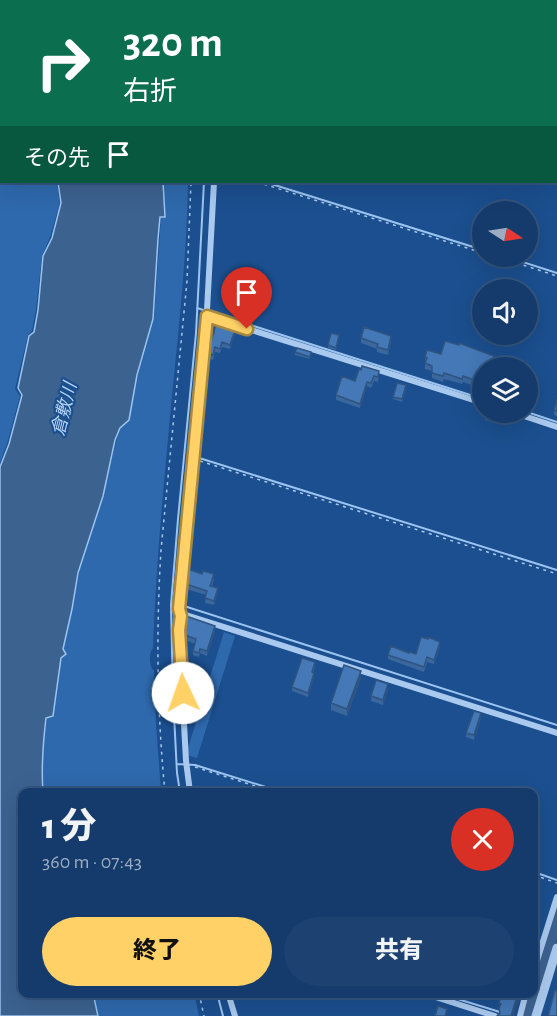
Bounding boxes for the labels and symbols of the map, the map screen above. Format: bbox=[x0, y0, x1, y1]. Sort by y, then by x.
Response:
north arrow bbox=[472, 201, 538, 267]
pin bbox=[221, 267, 272, 329]
water label: 倉敷川 bbox=[48, 378, 81, 438]
position arrow bbox=[151, 661, 215, 725]

